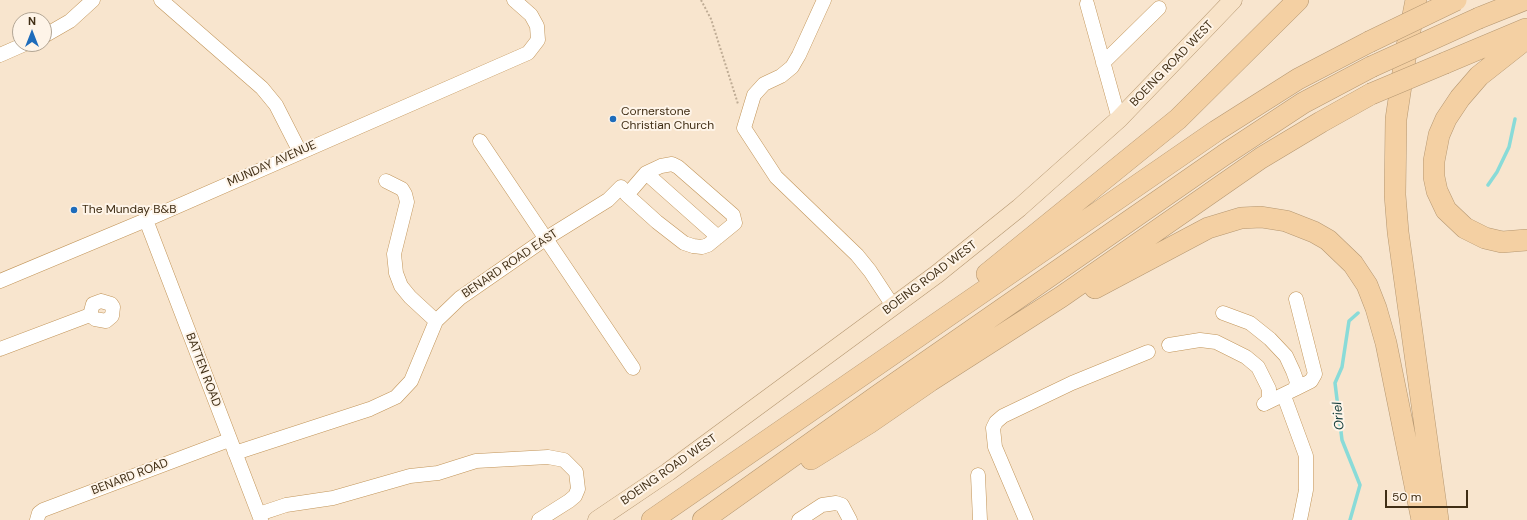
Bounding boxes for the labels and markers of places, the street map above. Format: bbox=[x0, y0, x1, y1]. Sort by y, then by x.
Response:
place label: Cornerstone Christian Church bbox=[621, 105, 714, 133]
marker: Cornerstone Christian Church bbox=[608, 114, 618, 124]
place label: The Munday B&B bbox=[82, 203, 177, 217]
marker: The Munday B&B bbox=[69, 205, 79, 215]

